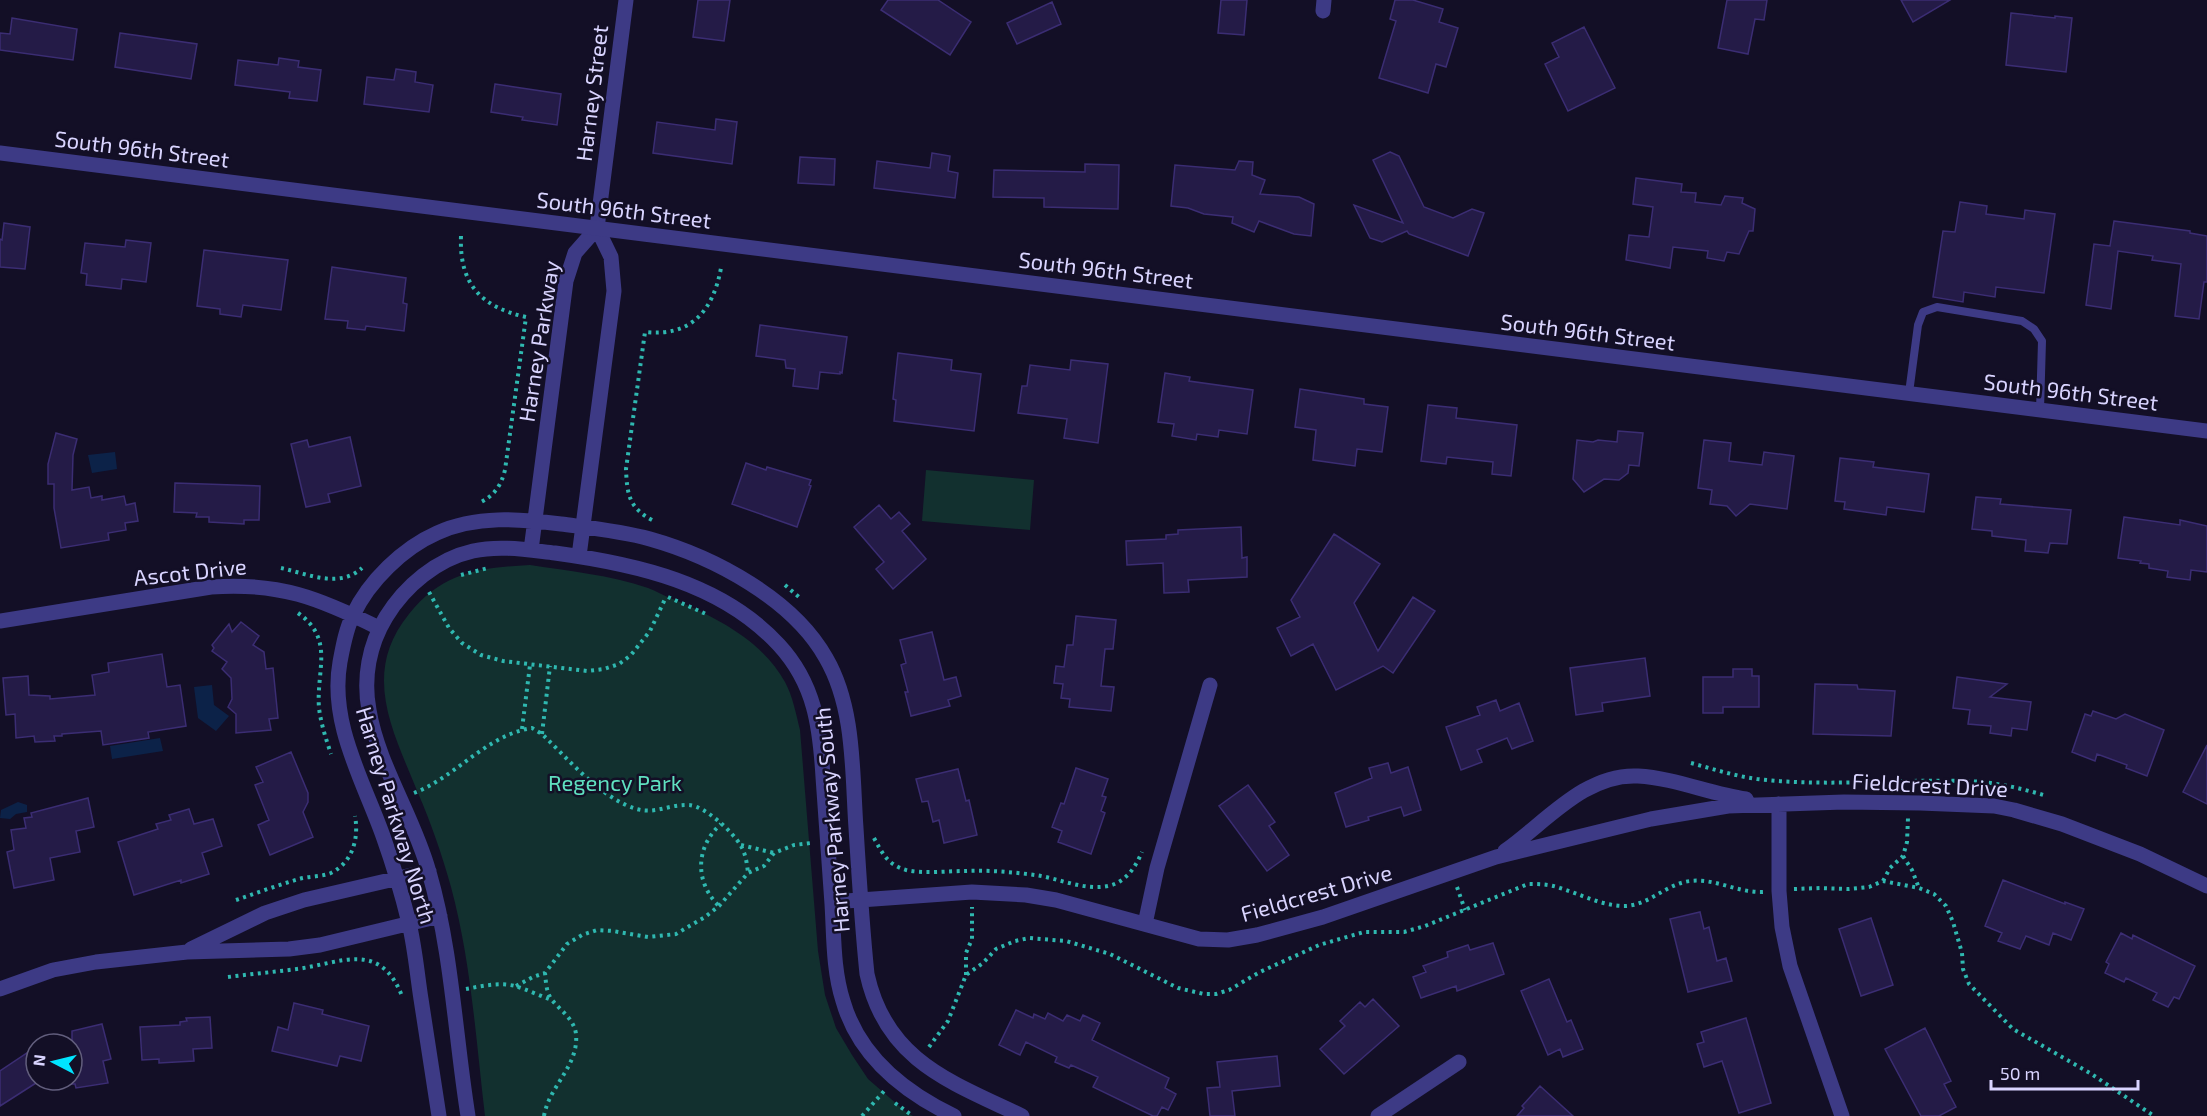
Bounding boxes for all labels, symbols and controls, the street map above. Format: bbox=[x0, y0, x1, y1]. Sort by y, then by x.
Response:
street label: Harney Street bbox=[570, 23, 612, 163]
street label: South 96th Street bbox=[53, 124, 231, 172]
street label: South 96th Street bbox=[535, 185, 713, 233]
street label: South 96th Street bbox=[1017, 245, 1195, 293]
street label: Harney Parkway bbox=[512, 258, 564, 424]
street label: South 96th Street bbox=[1499, 307, 1677, 355]
street label: South 96th Street bbox=[1982, 367, 2160, 415]
street label: Ascot Drive bbox=[132, 552, 248, 590]
street label: Harney Parkway North bbox=[352, 703, 442, 927]
street label: Harney Parkway South bbox=[808, 706, 854, 934]
street label: Fieldcrest Drive bbox=[1851, 767, 2009, 801]
park label: Regency Park bbox=[548, 769, 682, 795]
street label: Fieldcrest Drive bbox=[1237, 858, 1395, 926]
north arrow bbox=[24, 1032, 84, 1092]
text: N bbox=[28, 1053, 49, 1067]
scale bar bbox=[1991, 1053, 2138, 1091]
text: 50 m bbox=[2000, 1062, 2040, 1084]

